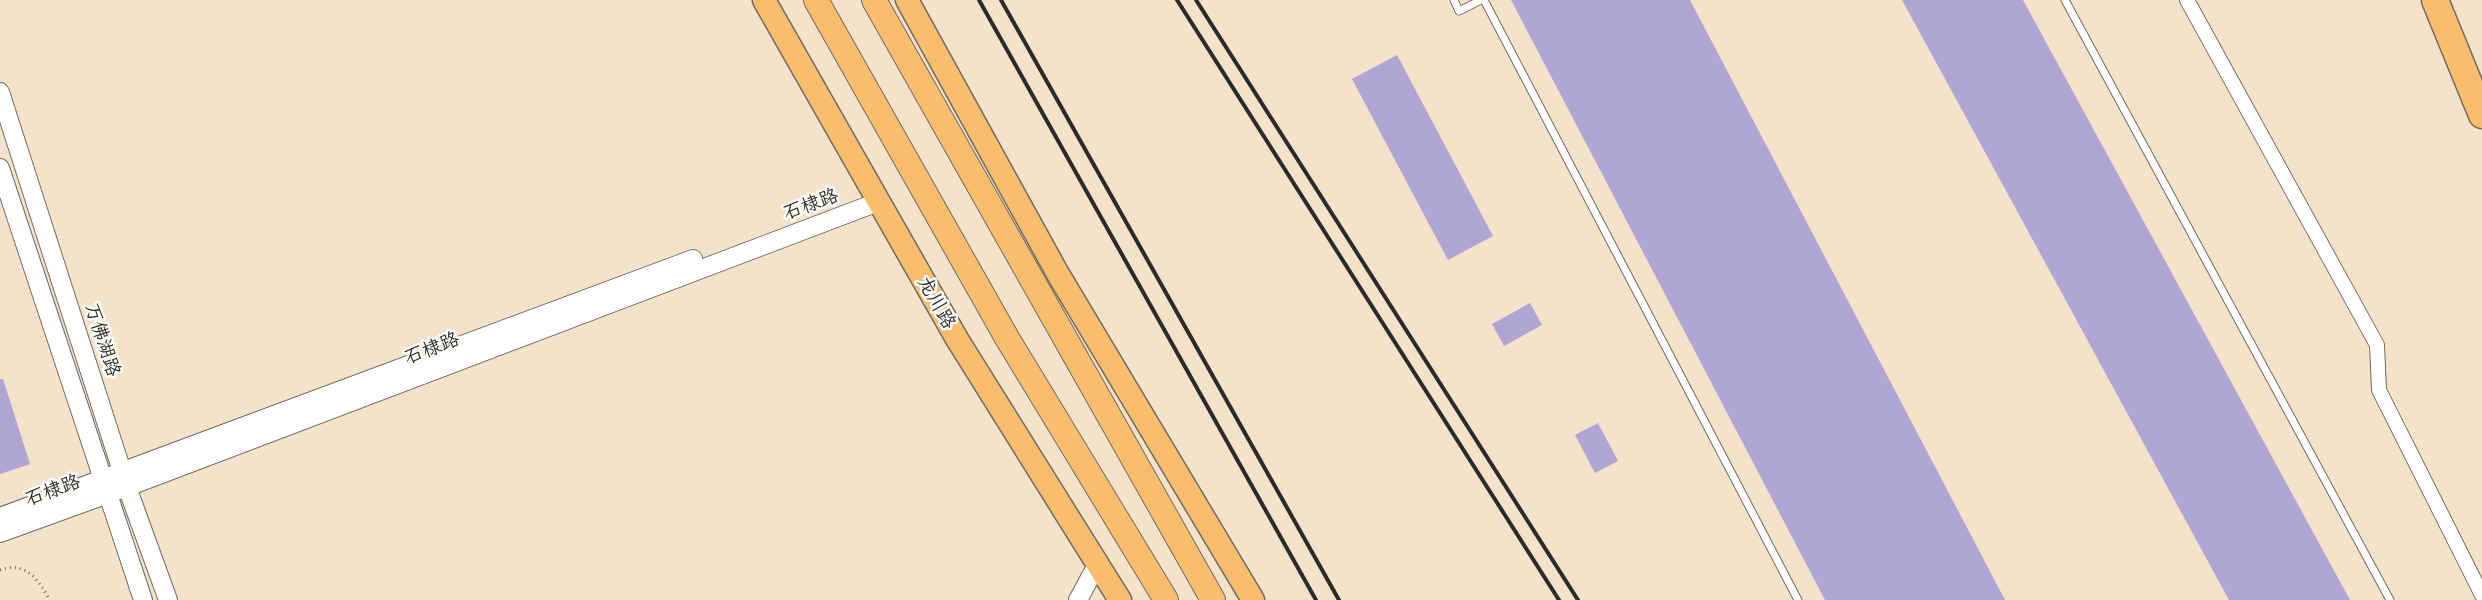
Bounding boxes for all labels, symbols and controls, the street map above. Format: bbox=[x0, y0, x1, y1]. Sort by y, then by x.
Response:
street label: 石棣路 bbox=[780, 185, 842, 225]
street label: 龙川路 bbox=[912, 273, 960, 333]
street label: 万佛湖路 bbox=[79, 300, 125, 380]
street label: 石棣路 bbox=[401, 328, 463, 370]
street label: 石棣路 bbox=[22, 471, 84, 511]

